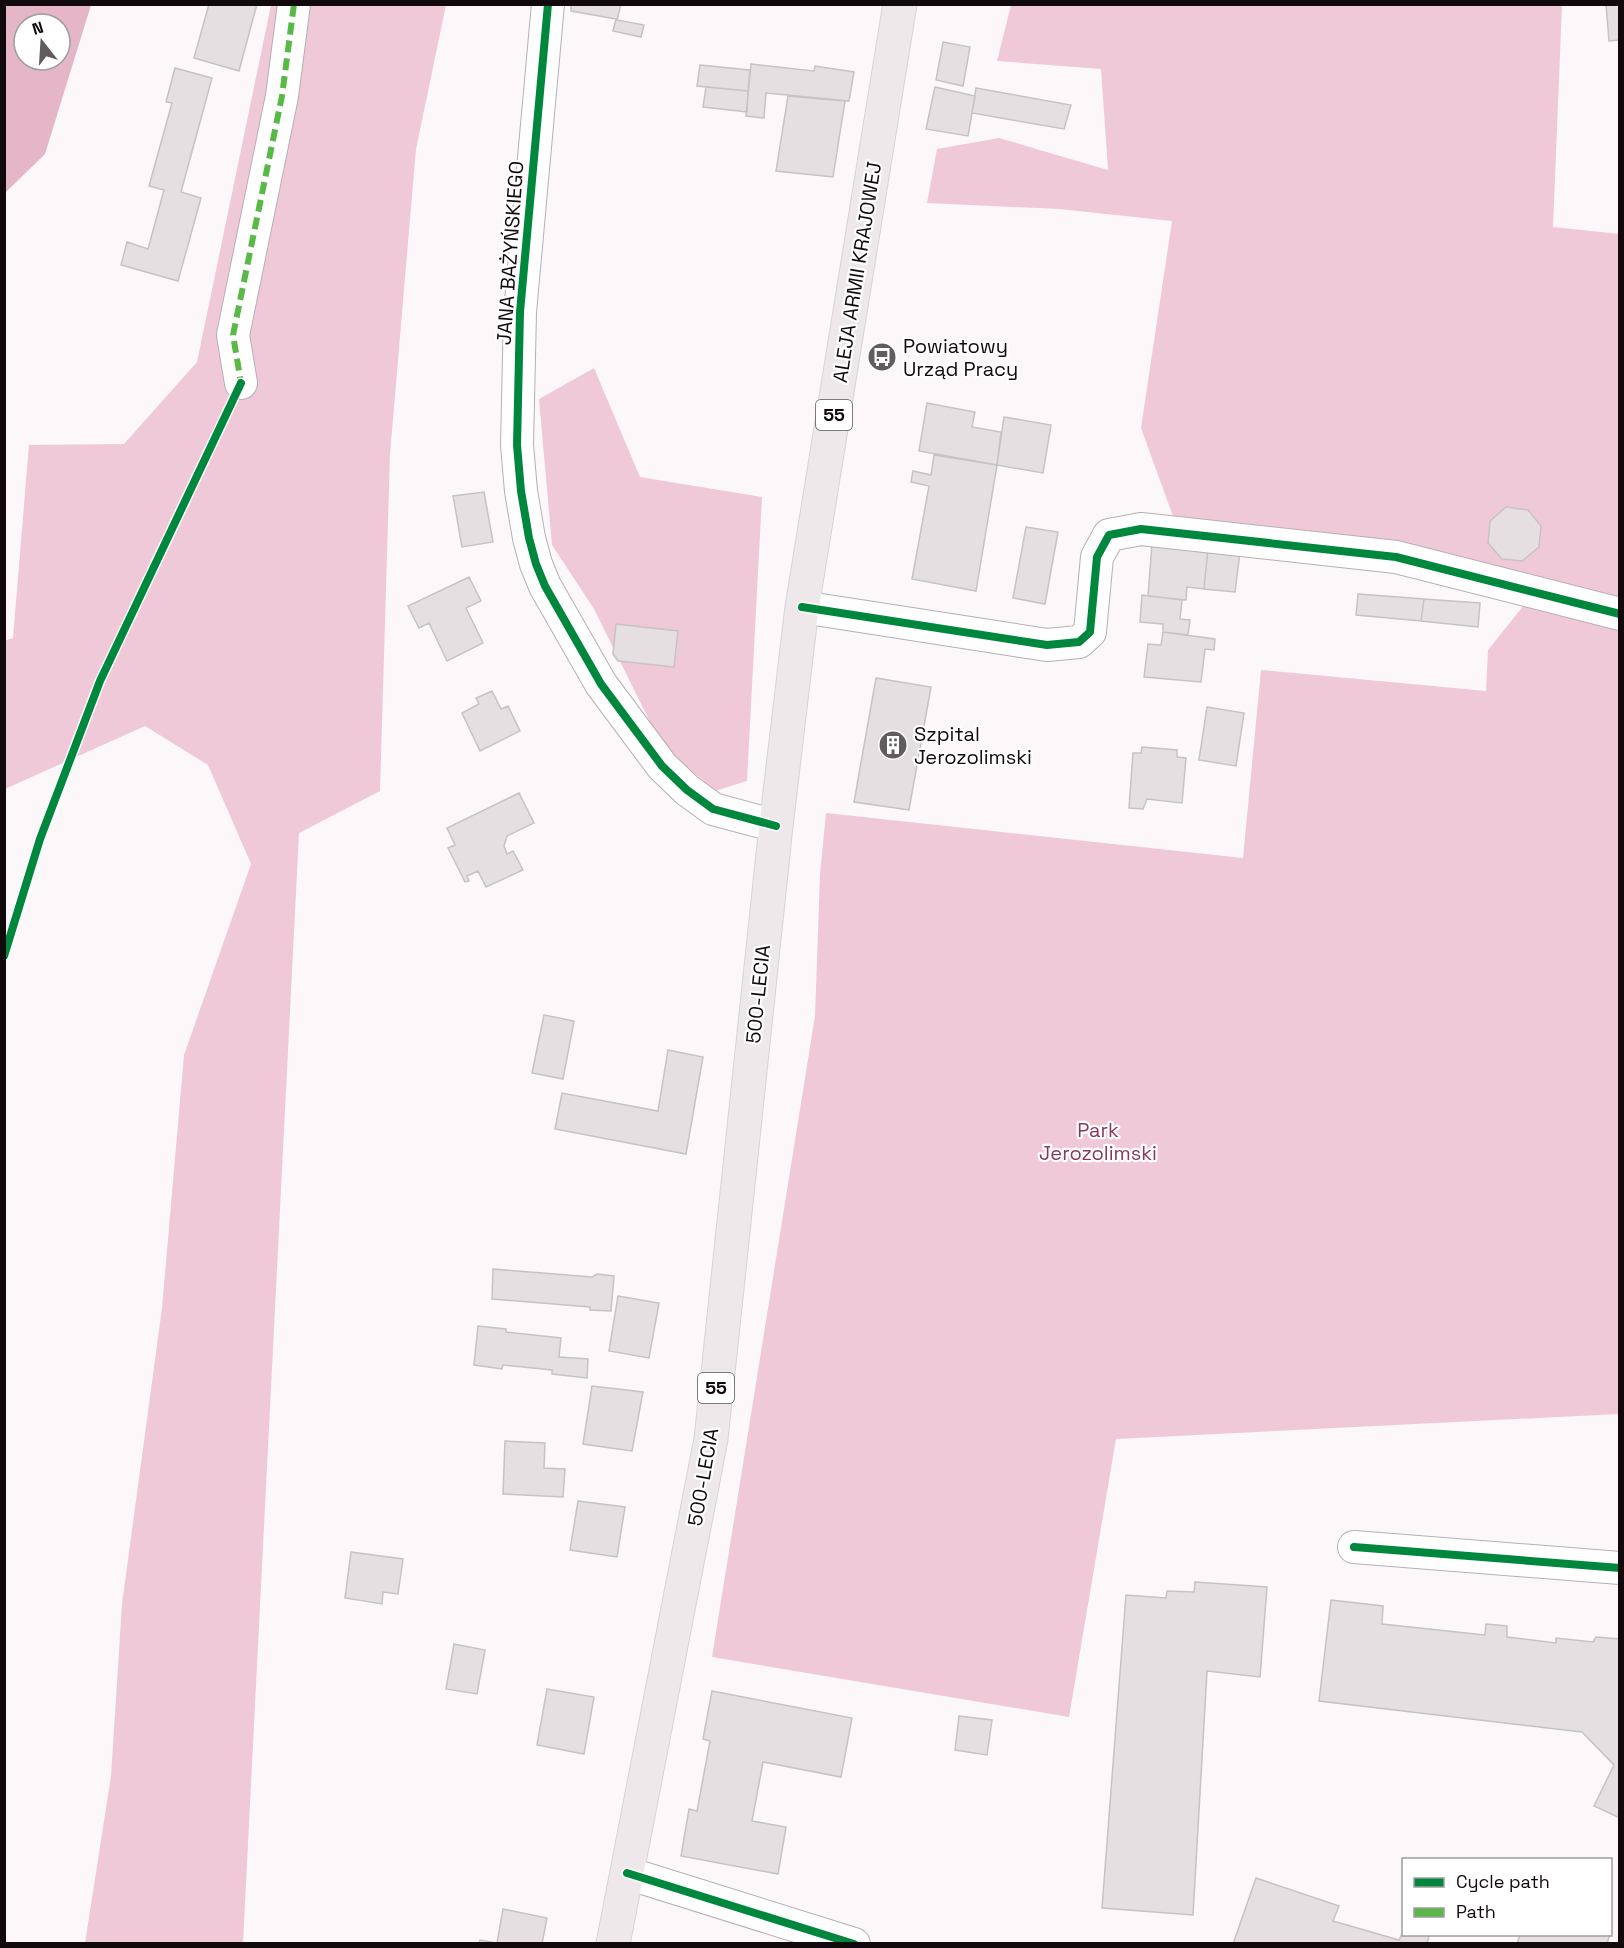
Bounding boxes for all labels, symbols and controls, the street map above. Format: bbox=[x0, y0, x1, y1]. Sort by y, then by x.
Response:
north arrow bbox=[12, 12, 72, 72]
text: N bbox=[30, 17, 46, 40]
street label: JANA BAŻYŃSKIEGO bbox=[491, 160, 529, 346]
street label: ALEJA ARMII KRAJOWEJ bbox=[827, 160, 887, 384]
place label: Powiatowy Urząd Pracy bbox=[903, 333, 1018, 382]
bus stop icon: Powiatowy Urząd Pracy bbox=[866, 341, 898, 373]
road number: 55 bbox=[816, 400, 852, 430]
place label: Szpital Jerozolimski bbox=[914, 721, 1032, 770]
building icon: Szpital Jerozolimski bbox=[877, 729, 909, 761]
street label: 500-LECIA bbox=[740, 943, 776, 1045]
park label: Park Jerozolimski bbox=[1039, 1117, 1157, 1166]
road number: 55 bbox=[698, 1373, 734, 1403]
street label: 500-LECIA bbox=[682, 1425, 724, 1528]
legend bbox=[1402, 1858, 1612, 1936]
text: Cycle path bbox=[1456, 1870, 1550, 1893]
text: Path bbox=[1456, 1900, 1496, 1923]

